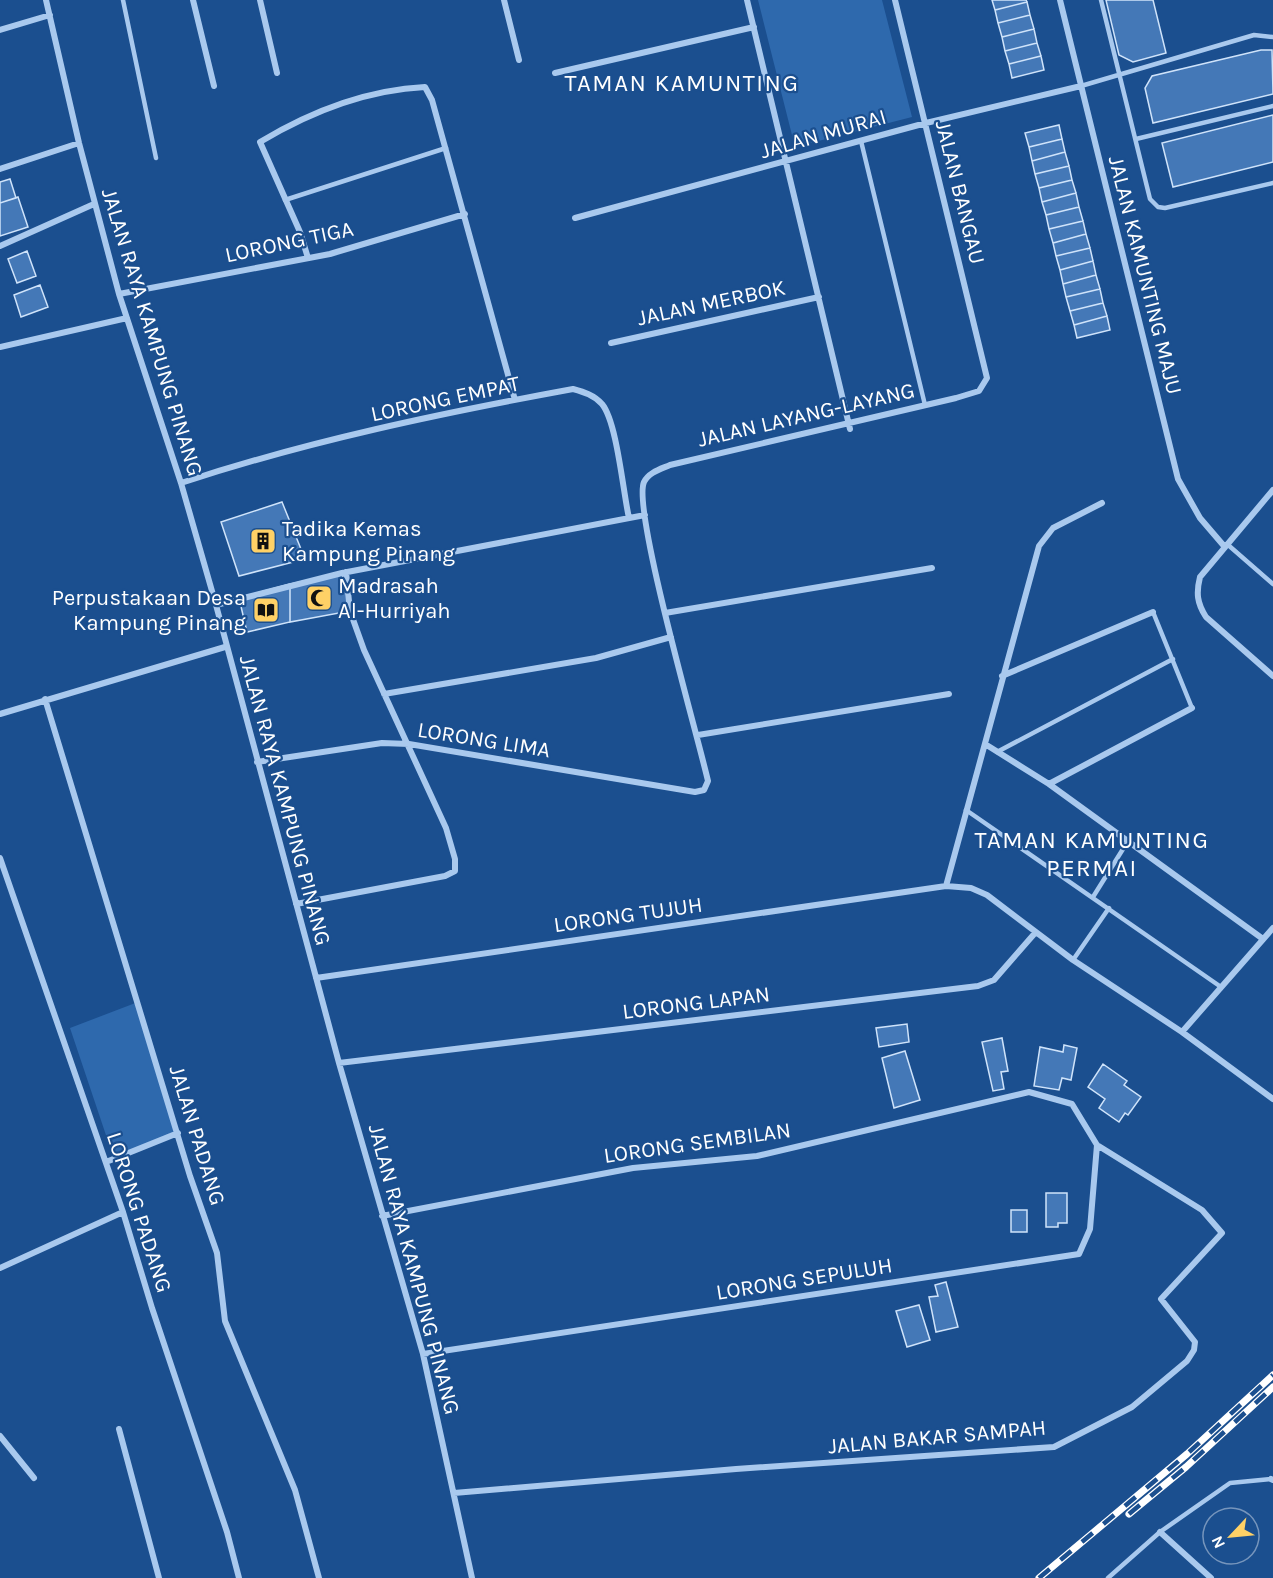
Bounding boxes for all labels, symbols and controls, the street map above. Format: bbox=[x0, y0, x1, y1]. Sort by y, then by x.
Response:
district label: TAMAN KAMUNTING bbox=[565, 69, 799, 97]
street label: JALAN MURAI bbox=[757, 104, 889, 164]
street label: JALAN BANGAU bbox=[930, 118, 990, 267]
street label: JALAN KAMUNTING MAJU bbox=[1103, 153, 1187, 397]
street label: JALAN RAYA KAMPUNG PINANG bbox=[96, 185, 208, 479]
street label: LORONG TIGA bbox=[223, 216, 356, 268]
street label: JALAN MERBOK bbox=[635, 275, 787, 331]
street label: LORONG EMPAT bbox=[368, 370, 522, 427]
street label: JALAN LAYANG-LAYANG bbox=[695, 377, 917, 453]
place label: Tadika Kemas Kampung Pinang bbox=[282, 516, 456, 567]
building icon: Tadika Kemas Kampung Pinang bbox=[248, 526, 278, 556]
place label: Madrasah Al-Hurriyah bbox=[338, 573, 451, 624]
mosque icon: Madrasah Al-Hurriyah bbox=[304, 583, 334, 613]
place label: Perpustakaan Desa Kampung Pinang bbox=[52, 585, 247, 636]
library icon: Perpustakaan Desa Kampung Pinang bbox=[251, 595, 281, 625]
street label: JALAN RAYA KAMPUNG PINANG bbox=[234, 652, 336, 948]
street label: LORONG LIMA bbox=[415, 717, 553, 763]
district label: TAMAN KAMUNTING PERMAI bbox=[975, 826, 1209, 882]
street label: LORONG TUJUH bbox=[552, 892, 704, 938]
street label: LORONG LAPAN bbox=[621, 981, 771, 1025]
street label: JALAN PADANG bbox=[163, 1062, 231, 1208]
street label: LORONG SEMBILAN bbox=[602, 1117, 792, 1169]
street label: JALAN RAYA KAMPUNG PINANG bbox=[363, 1121, 465, 1417]
street label: LORONG PADANG bbox=[101, 1129, 177, 1296]
street label: LORONG SEPULUH bbox=[714, 1252, 894, 1306]
street label: JALAN BAKAR SAMPAH bbox=[827, 1415, 1047, 1459]
north arrow bbox=[1201, 1506, 1261, 1566]
text: N bbox=[1207, 1533, 1229, 1552]

